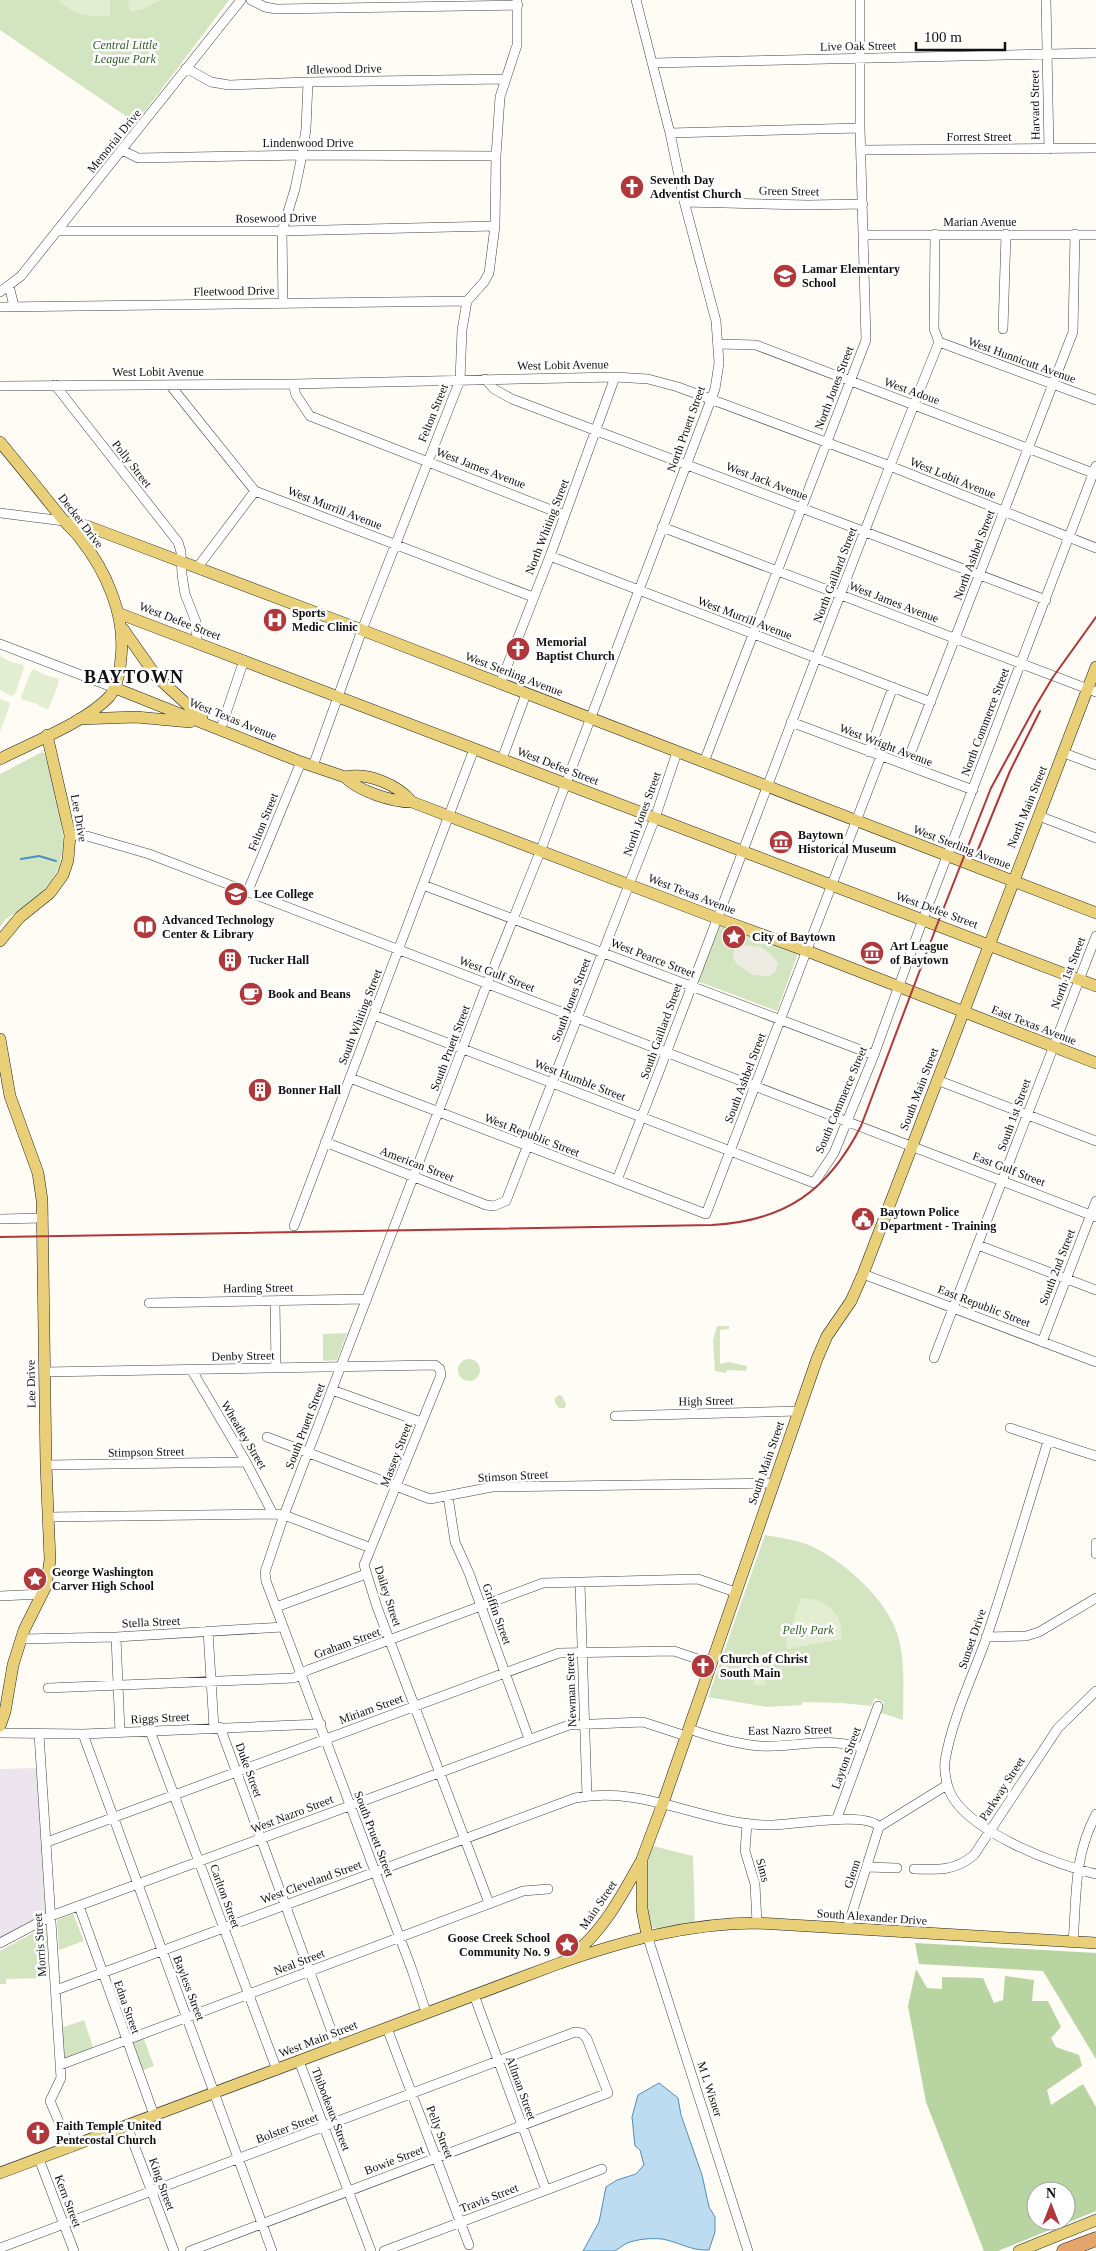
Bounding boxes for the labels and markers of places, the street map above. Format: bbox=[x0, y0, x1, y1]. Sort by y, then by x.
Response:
place label: Seventh Day Adventist Church bbox=[650, 173, 742, 201]
church icon: Seventh Day Adventist Church bbox=[619, 174, 645, 200]
place label: Lamar Elementary School bbox=[802, 262, 900, 290]
school or university icon: Lamar Elementary School bbox=[772, 263, 798, 289]
place label: Sports Medic Clinic bbox=[292, 606, 358, 634]
hospital icon: Sports Medic Clinic bbox=[262, 607, 288, 633]
place label: Memorial Baptist Church bbox=[536, 635, 615, 663]
church icon: Memorial Baptist Church bbox=[505, 636, 531, 662]
place label: Baytown Historical Museum bbox=[798, 828, 896, 856]
museum icon: Baytown Historical Museum bbox=[768, 829, 794, 855]
school or university icon: Lee College bbox=[223, 881, 249, 907]
place label: Lee College bbox=[254, 887, 314, 901]
place label: Advanced Technology Center & Library bbox=[162, 913, 274, 941]
library icon: Advanced Technology Center & Library bbox=[132, 914, 158, 940]
place icon: City of Baytown bbox=[721, 924, 747, 950]
place label: City of Baytown bbox=[752, 930, 836, 944]
place label: Art League of Baytown bbox=[890, 939, 949, 967]
museum icon: Art League of Baytown bbox=[859, 940, 885, 966]
building icon: Tucker Hall bbox=[217, 947, 243, 973]
place label: Tucker Hall bbox=[248, 953, 310, 967]
cafe icon: Book and Beans bbox=[238, 981, 264, 1007]
place label: Book and Beans bbox=[268, 987, 351, 1001]
building icon: Bonner Hall bbox=[247, 1077, 273, 1103]
place label: Bonner Hall bbox=[278, 1083, 341, 1097]
place label: Baytown Police Department - Training bbox=[880, 1205, 996, 1233]
public building icon: Baytown Police Department - Training bbox=[850, 1206, 876, 1232]
place label: George Washington Carver High School bbox=[52, 1565, 154, 1593]
place icon: George Washington Carver High School bbox=[22, 1566, 48, 1592]
place label: Church of Christ South Main bbox=[720, 1652, 808, 1680]
church icon: Church of Christ South Main bbox=[690, 1653, 716, 1679]
place label: Goose Creek School Community No. 9 bbox=[448, 1931, 551, 1959]
place icon: Goose Creek School Community No. 9 bbox=[554, 1932, 580, 1958]
place label: Faith Temple United Pentecostal Church bbox=[56, 2119, 162, 2147]
church icon: Faith Temple United Pentecostal Church bbox=[25, 2120, 51, 2146]

